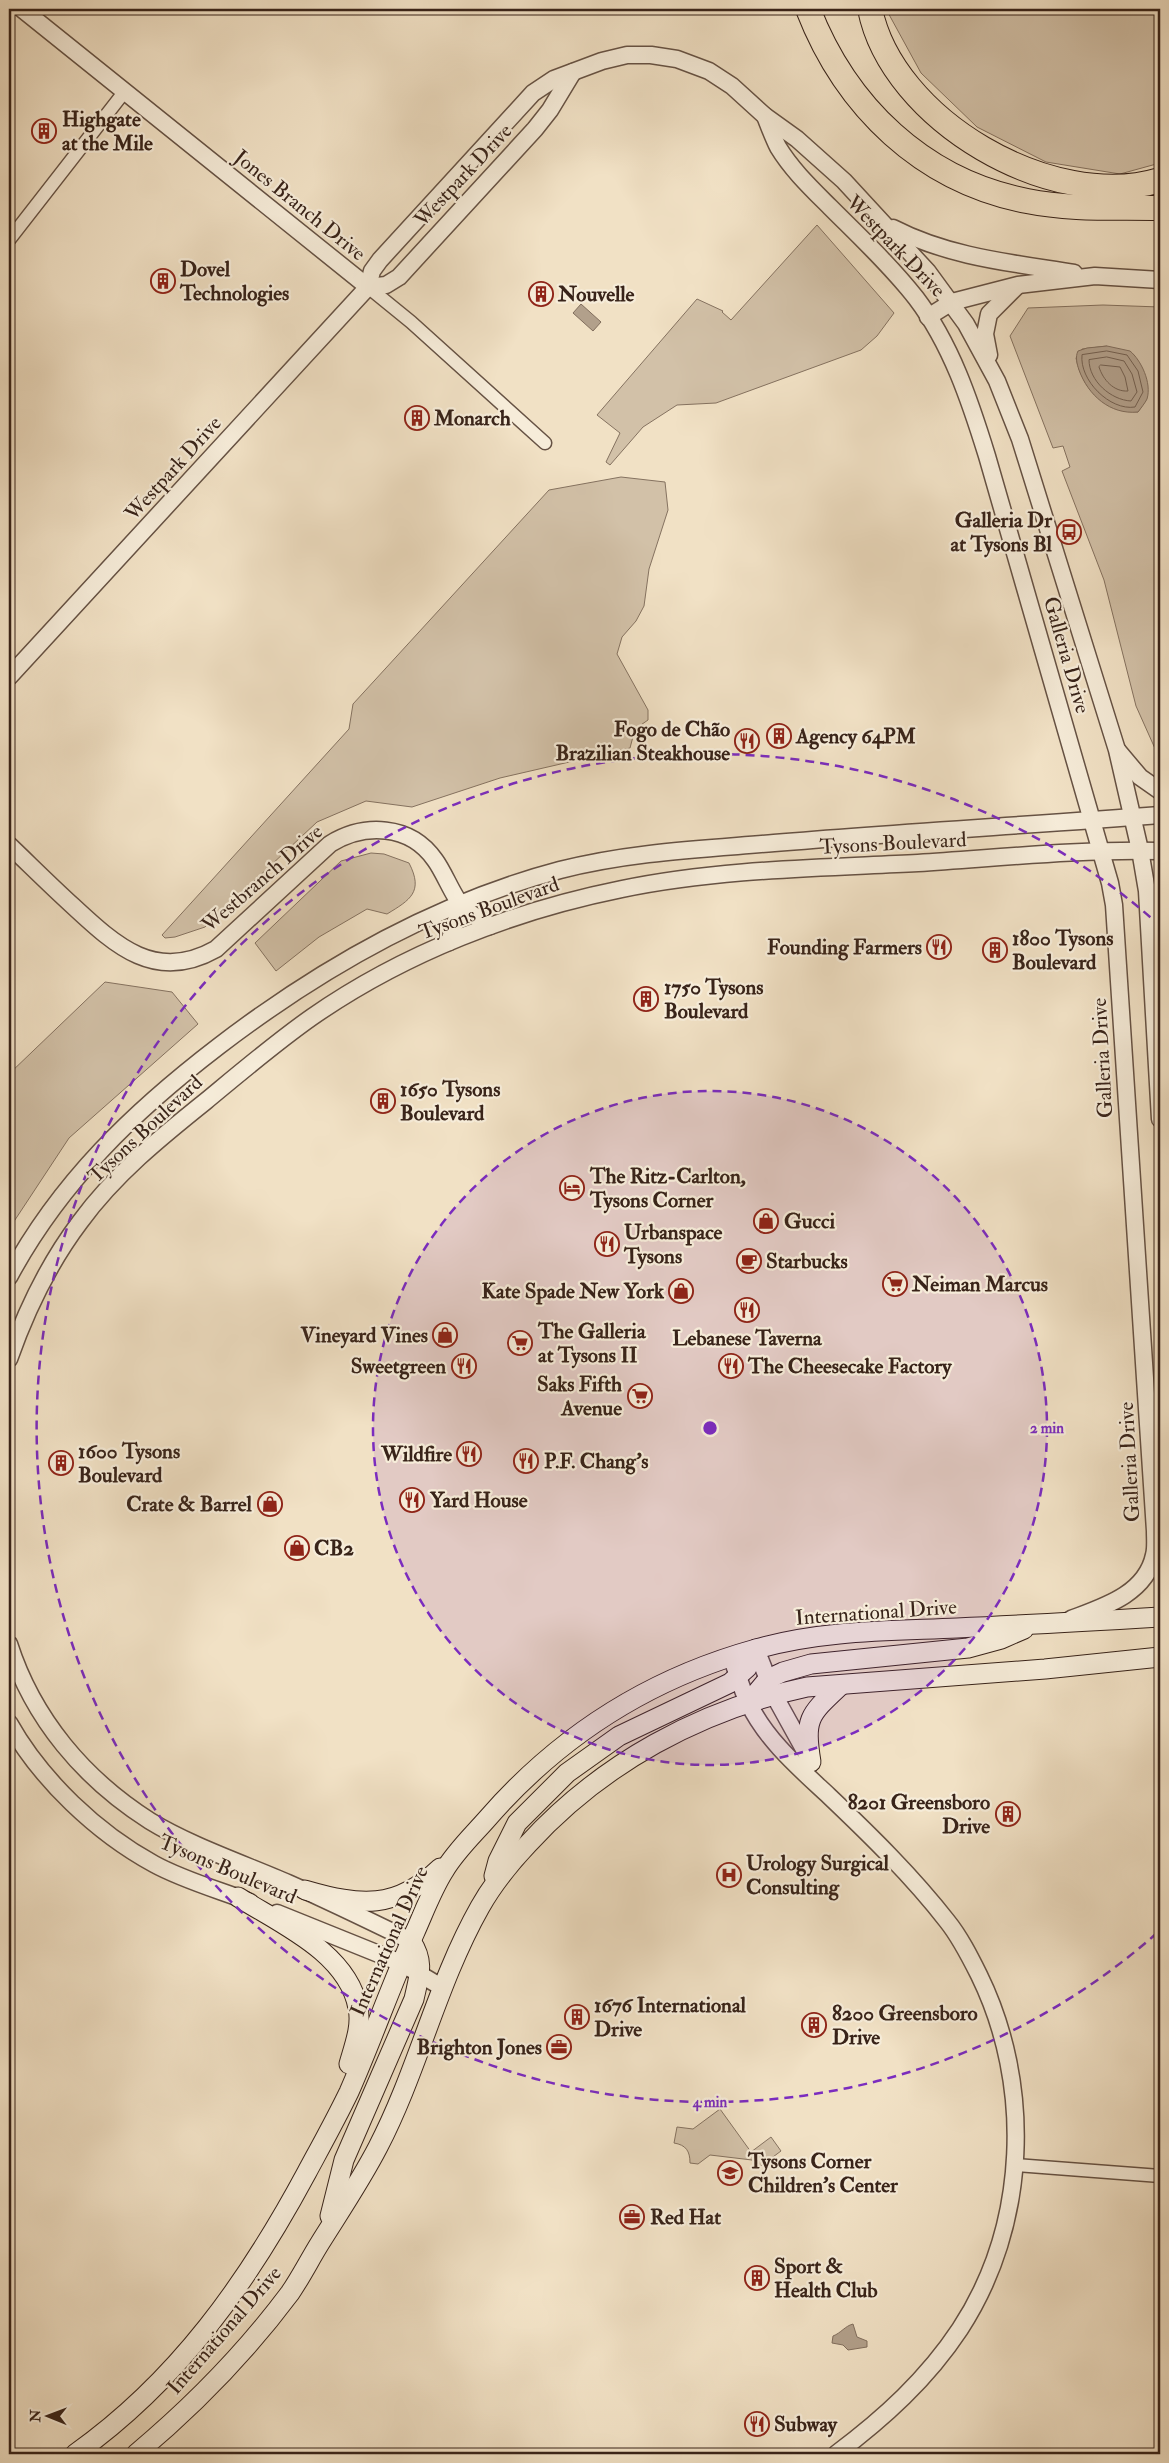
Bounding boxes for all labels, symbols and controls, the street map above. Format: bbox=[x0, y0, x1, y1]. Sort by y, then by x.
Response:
place label: Highgate at the Mile bbox=[62, 106, 153, 157]
building icon: Highgate at the Mile bbox=[31, 118, 57, 144]
street label: Westpark Drive bbox=[408, 118, 518, 233]
street label: Jones Branch Drive bbox=[227, 143, 371, 267]
street label: Westpark Drive bbox=[839, 189, 951, 303]
place label: Dovel Technologies bbox=[179, 256, 289, 307]
building icon: Dovel Technologies bbox=[150, 268, 176, 294]
building icon: Nouvelle bbox=[528, 281, 554, 307]
place label: Nouvelle bbox=[557, 281, 635, 308]
building icon: Monarch bbox=[404, 405, 430, 431]
place label: Monarch bbox=[433, 405, 511, 432]
street label: Westpark Drive bbox=[119, 410, 228, 527]
place label: Galleria Dr at Tysons Bl bbox=[951, 507, 1053, 558]
bus stop icon: Galleria Dr at Tysons Bl bbox=[1056, 519, 1082, 545]
street label: Galleria Drive bbox=[1037, 594, 1096, 717]
place label: Fogo de Chão Brazilian Steakhouse bbox=[555, 716, 730, 767]
building icon: Agency 64PM bbox=[766, 723, 792, 749]
place label: Agency 64PM bbox=[795, 723, 916, 750]
restaurant icon: Fogo de Chão Brazilian Steakhouse bbox=[734, 728, 760, 754]
street label: Westbranch Drive bbox=[195, 818, 329, 939]
street label: Tysons Boulevard bbox=[819, 826, 968, 861]
street label: Tysons Boulevard bbox=[415, 870, 563, 946]
place label: 1800 Tysons Boulevard bbox=[1012, 925, 1113, 976]
place label: Founding Farmers bbox=[767, 934, 922, 961]
restaurant icon: Founding Farmers bbox=[926, 934, 952, 960]
building icon: 1800 Tysons Boulevard bbox=[982, 937, 1008, 963]
place label: 1750 Tysons Boulevard bbox=[664, 974, 764, 1025]
building icon: 1750 Tysons Boulevard bbox=[633, 986, 659, 1012]
street label: Galleria Drive bbox=[1086, 997, 1119, 1119]
street label: Tysons Boulevard bbox=[82, 1069, 209, 1189]
place label: 1650 Tysons Boulevard bbox=[400, 1076, 500, 1127]
building icon: 1650 Tysons Boulevard bbox=[370, 1088, 396, 1114]
place label: The Ritz-Carlton, Tysons Corner bbox=[589, 1163, 746, 1214]
hotel icon: The Ritz-Carlton, Tysons Corner bbox=[559, 1175, 585, 1201]
shop icon: Gucci bbox=[753, 1208, 779, 1234]
place label: Gucci bbox=[784, 1208, 835, 1235]
place label: Urbanspace Tysons bbox=[623, 1219, 723, 1270]
restaurant icon: Urbanspace Tysons bbox=[594, 1231, 620, 1257]
cafe icon: Starbucks bbox=[736, 1248, 762, 1274]
place label: Starbucks bbox=[766, 1248, 848, 1275]
supermarket icon: Neiman Marcus bbox=[882, 1271, 908, 1297]
place label: Neiman Marcus bbox=[911, 1271, 1048, 1298]
place label: Kate Spade New York bbox=[481, 1278, 665, 1305]
shop icon: Kate Spade New York bbox=[668, 1278, 694, 1304]
restaurant icon: Lebanese Taverna bbox=[734, 1297, 760, 1323]
place label: The Galleria at Tysons II bbox=[537, 1318, 647, 1369]
place label: Vineyard Vines bbox=[300, 1322, 428, 1349]
shop icon: Vineyard Vines bbox=[432, 1322, 458, 1348]
place label: Lebanese Taverna bbox=[672, 1325, 823, 1352]
supermarket icon: The Galleria at Tysons II bbox=[507, 1330, 533, 1356]
place label: Sweetgreen bbox=[351, 1353, 446, 1380]
restaurant icon: Sweetgreen bbox=[451, 1353, 477, 1379]
restaurant icon: The Cheesecake Factory bbox=[718, 1353, 744, 1379]
place label: The Cheesecake Factory bbox=[747, 1353, 952, 1380]
place label: Saks Fifth Avenue bbox=[537, 1371, 622, 1422]
supermarket icon: Saks Fifth Avenue bbox=[627, 1383, 653, 1409]
street label: Galleria Drive bbox=[1113, 1401, 1146, 1523]
centre of rings bbox=[701, 1419, 719, 1437]
text: 2 min bbox=[1030, 1419, 1064, 1438]
place label: 1600 Tysons Boulevard bbox=[78, 1438, 180, 1489]
place label: Wildfire bbox=[380, 1441, 452, 1468]
restaurant icon: Wildfire bbox=[456, 1441, 482, 1467]
restaurant icon: P.F. Chang's bbox=[513, 1448, 539, 1474]
place label: P.F. Chang's bbox=[544, 1448, 648, 1475]
building icon: 1600 Tysons Boulevard bbox=[48, 1450, 74, 1476]
restaurant icon: Yard House bbox=[399, 1487, 425, 1513]
place label: Yard House bbox=[429, 1487, 528, 1514]
place label: Crate & Barrel bbox=[126, 1491, 253, 1518]
shop icon: Crate & Barrel bbox=[257, 1491, 283, 1517]
shop icon: CB2 bbox=[284, 1535, 310, 1561]
place label: CB2 bbox=[314, 1535, 354, 1562]
street label: International Drive bbox=[794, 1593, 958, 1632]
place label: 8201 Greensboro Drive bbox=[848, 1789, 990, 1840]
building icon: 8201 Greensboro Drive bbox=[995, 1801, 1021, 1827]
street label: Tysons Boulevard bbox=[155, 1828, 301, 1911]
place label: Urology Surgical Consulting bbox=[746, 1850, 890, 1901]
street label: International Drive bbox=[344, 1862, 435, 2021]
hospital icon: Urology Surgical Consulting bbox=[716, 1862, 742, 1888]
place label: 1676 International Drive bbox=[594, 1992, 747, 2043]
place label: 8200 Greensboro Drive bbox=[832, 2000, 978, 2051]
building icon: 1676 International Drive bbox=[564, 2004, 590, 2030]
building icon: 8200 Greensboro Drive bbox=[801, 2012, 827, 2038]
place label: Brighton Jones bbox=[417, 2034, 542, 2061]
office icon: Brighton Jones bbox=[546, 2034, 572, 2060]
text: 4 min bbox=[692, 2093, 728, 2112]
place label: Tysons Corner Children's Center bbox=[747, 2148, 899, 2199]
school or university icon: Tysons Corner Children's Center bbox=[717, 2160, 743, 2186]
office icon: Red Hat bbox=[619, 2204, 645, 2230]
place label: Red Hat bbox=[650, 2204, 721, 2231]
place label: Sport & Health Club bbox=[774, 2253, 878, 2304]
street label: International Drive bbox=[161, 2260, 288, 2400]
building icon: Sport & Health Club bbox=[744, 2265, 770, 2291]
north arrow bbox=[22, 2390, 72, 2440]
text: N bbox=[27, 2409, 44, 2423]
restaurant icon: Subway bbox=[744, 2411, 770, 2437]
place label: Subway bbox=[774, 2411, 838, 2438]

